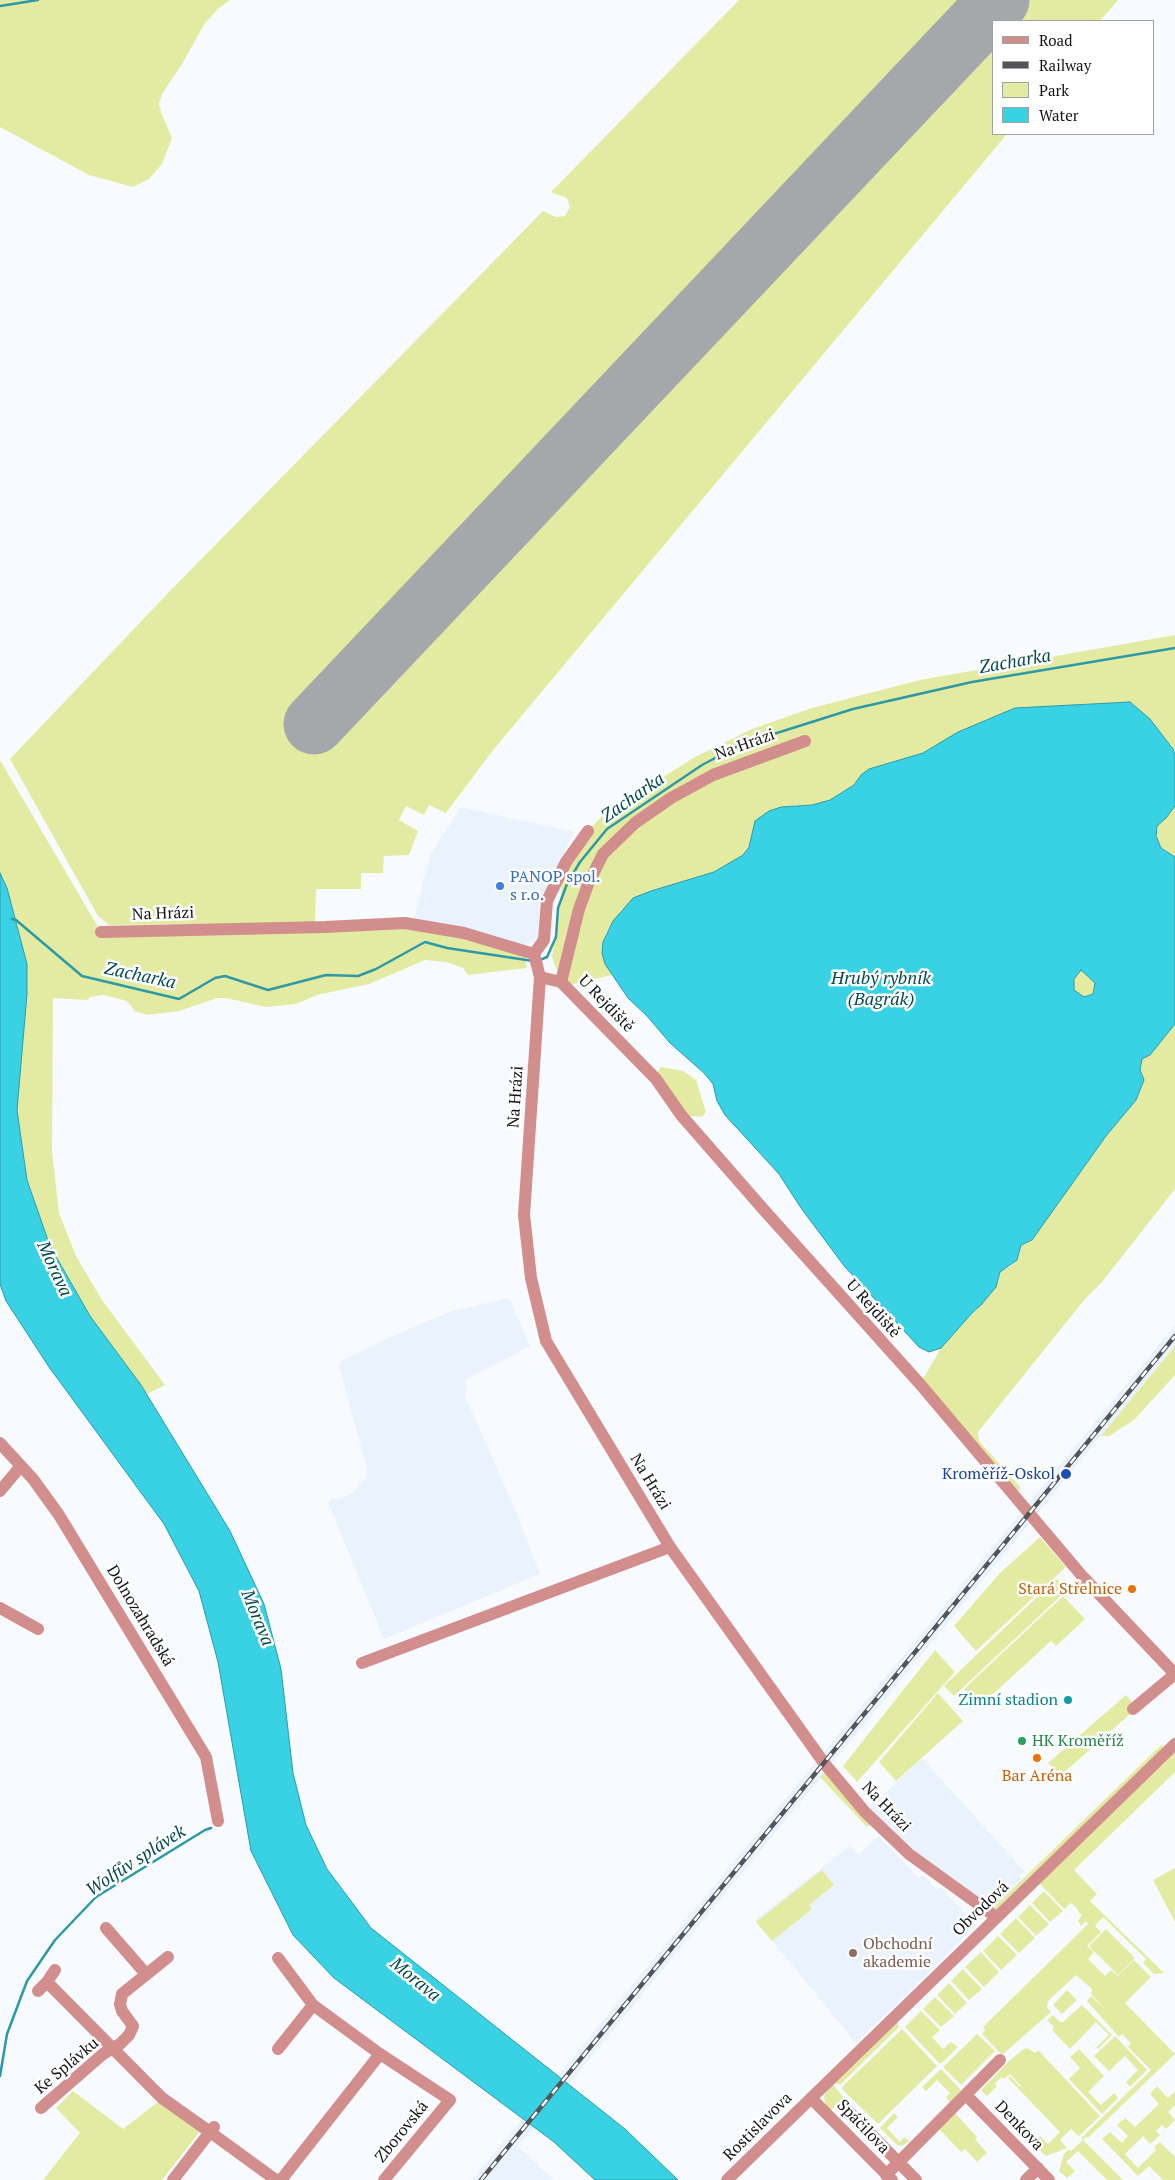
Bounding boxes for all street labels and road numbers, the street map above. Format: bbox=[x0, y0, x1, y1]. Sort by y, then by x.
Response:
street label: Na Hrázi bbox=[713, 725, 777, 765]
street label: Na Hrázi bbox=[132, 903, 194, 925]
street label: U Rejdiště bbox=[574, 972, 638, 1036]
street label: Na Hrázi bbox=[504, 1065, 528, 1129]
street label: U Rejdiště bbox=[842, 1276, 904, 1342]
street label: Na Hrázi bbox=[626, 1450, 674, 1514]
street label: Dolnozahradská bbox=[102, 1562, 178, 1670]
street label: Na Hrázi bbox=[857, 1778, 915, 1836]
street label: Obvodová bbox=[949, 1878, 1013, 1940]
street label: Ke Splávku bbox=[31, 2034, 103, 2098]
street label: Rostislavova bbox=[720, 2089, 796, 2165]
street label: Spáčilova bbox=[833, 2096, 893, 2158]
street label: Zborovská bbox=[371, 2097, 433, 2167]
street label: Denkova bbox=[991, 2097, 1047, 2155]

